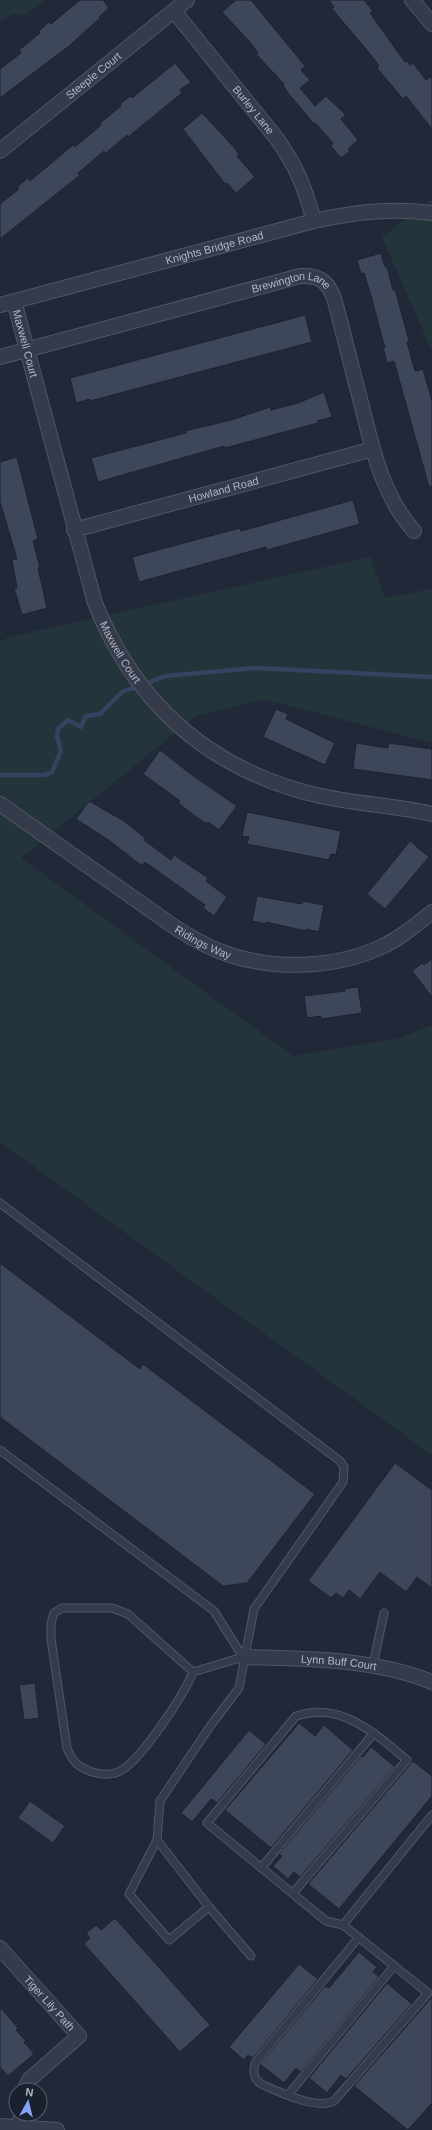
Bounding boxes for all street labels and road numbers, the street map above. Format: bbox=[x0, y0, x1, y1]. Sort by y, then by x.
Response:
street label: Steeple Court bbox=[63, 50, 123, 101]
street label: Burley Lane bbox=[231, 83, 277, 137]
street label: Knights Bridge Road bbox=[164, 229, 265, 266]
street label: Brewington Lane bbox=[250, 270, 333, 295]
street label: Maxwell Court bbox=[11, 308, 40, 379]
street label: Howland Road bbox=[187, 474, 260, 505]
street label: Maxwell Court bbox=[98, 619, 143, 685]
street label: Ridings Way bbox=[173, 923, 233, 961]
street label: Lynn Buff Court bbox=[301, 1653, 378, 1672]
street label: Tiger Lily Path bbox=[22, 1973, 77, 2033]

